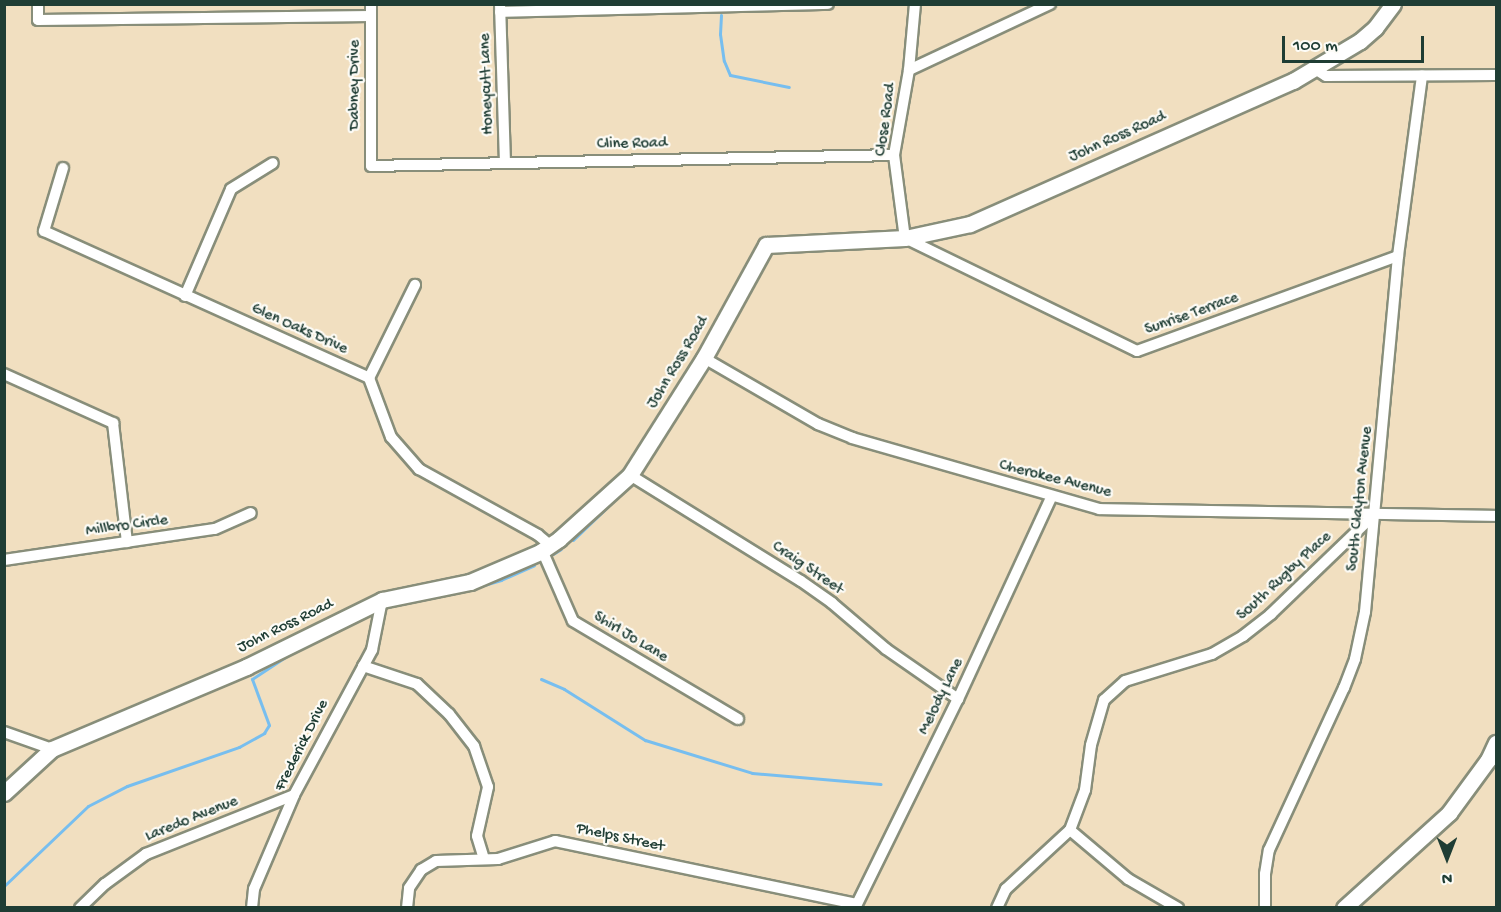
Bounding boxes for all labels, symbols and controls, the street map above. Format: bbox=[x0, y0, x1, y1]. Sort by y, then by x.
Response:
scale bar bbox=[1285, 24, 1428, 62]
street label: Honeycutt Lane bbox=[477, 33, 499, 135]
text: 100 m bbox=[1293, 36, 1338, 57]
street label: Dabney Drive bbox=[346, 40, 366, 130]
street label: Close Road bbox=[872, 82, 902, 158]
street label: John Ross Road bbox=[1067, 108, 1169, 168]
street label: Cline Road bbox=[597, 135, 667, 155]
street label: Sunrise Terrace bbox=[1143, 289, 1241, 341]
street label: Glen Oaks Drive bbox=[248, 300, 350, 360]
street label: John Ross Road bbox=[644, 313, 714, 413]
street label: South Clayton Avenue bbox=[1344, 426, 1378, 572]
street label: Cherokee Avenue bbox=[997, 457, 1113, 503]
street label: Millbro Circle bbox=[85, 512, 169, 542]
street label: South Rugby Place bbox=[1234, 528, 1336, 626]
street label: Craig Street bbox=[768, 538, 846, 600]
street label: John Ross Road bbox=[235, 596, 337, 658]
street label: Shirl Jo Lane bbox=[589, 608, 671, 668]
street label: Melody Lane bbox=[915, 656, 969, 738]
street label: Frederick Drive bbox=[272, 697, 334, 795]
street label: Laredo Avenue bbox=[143, 793, 241, 847]
street label: Phelps Street bbox=[574, 820, 666, 858]
north arrow bbox=[1417, 828, 1477, 888]
text: N bbox=[1442, 867, 1452, 886]

